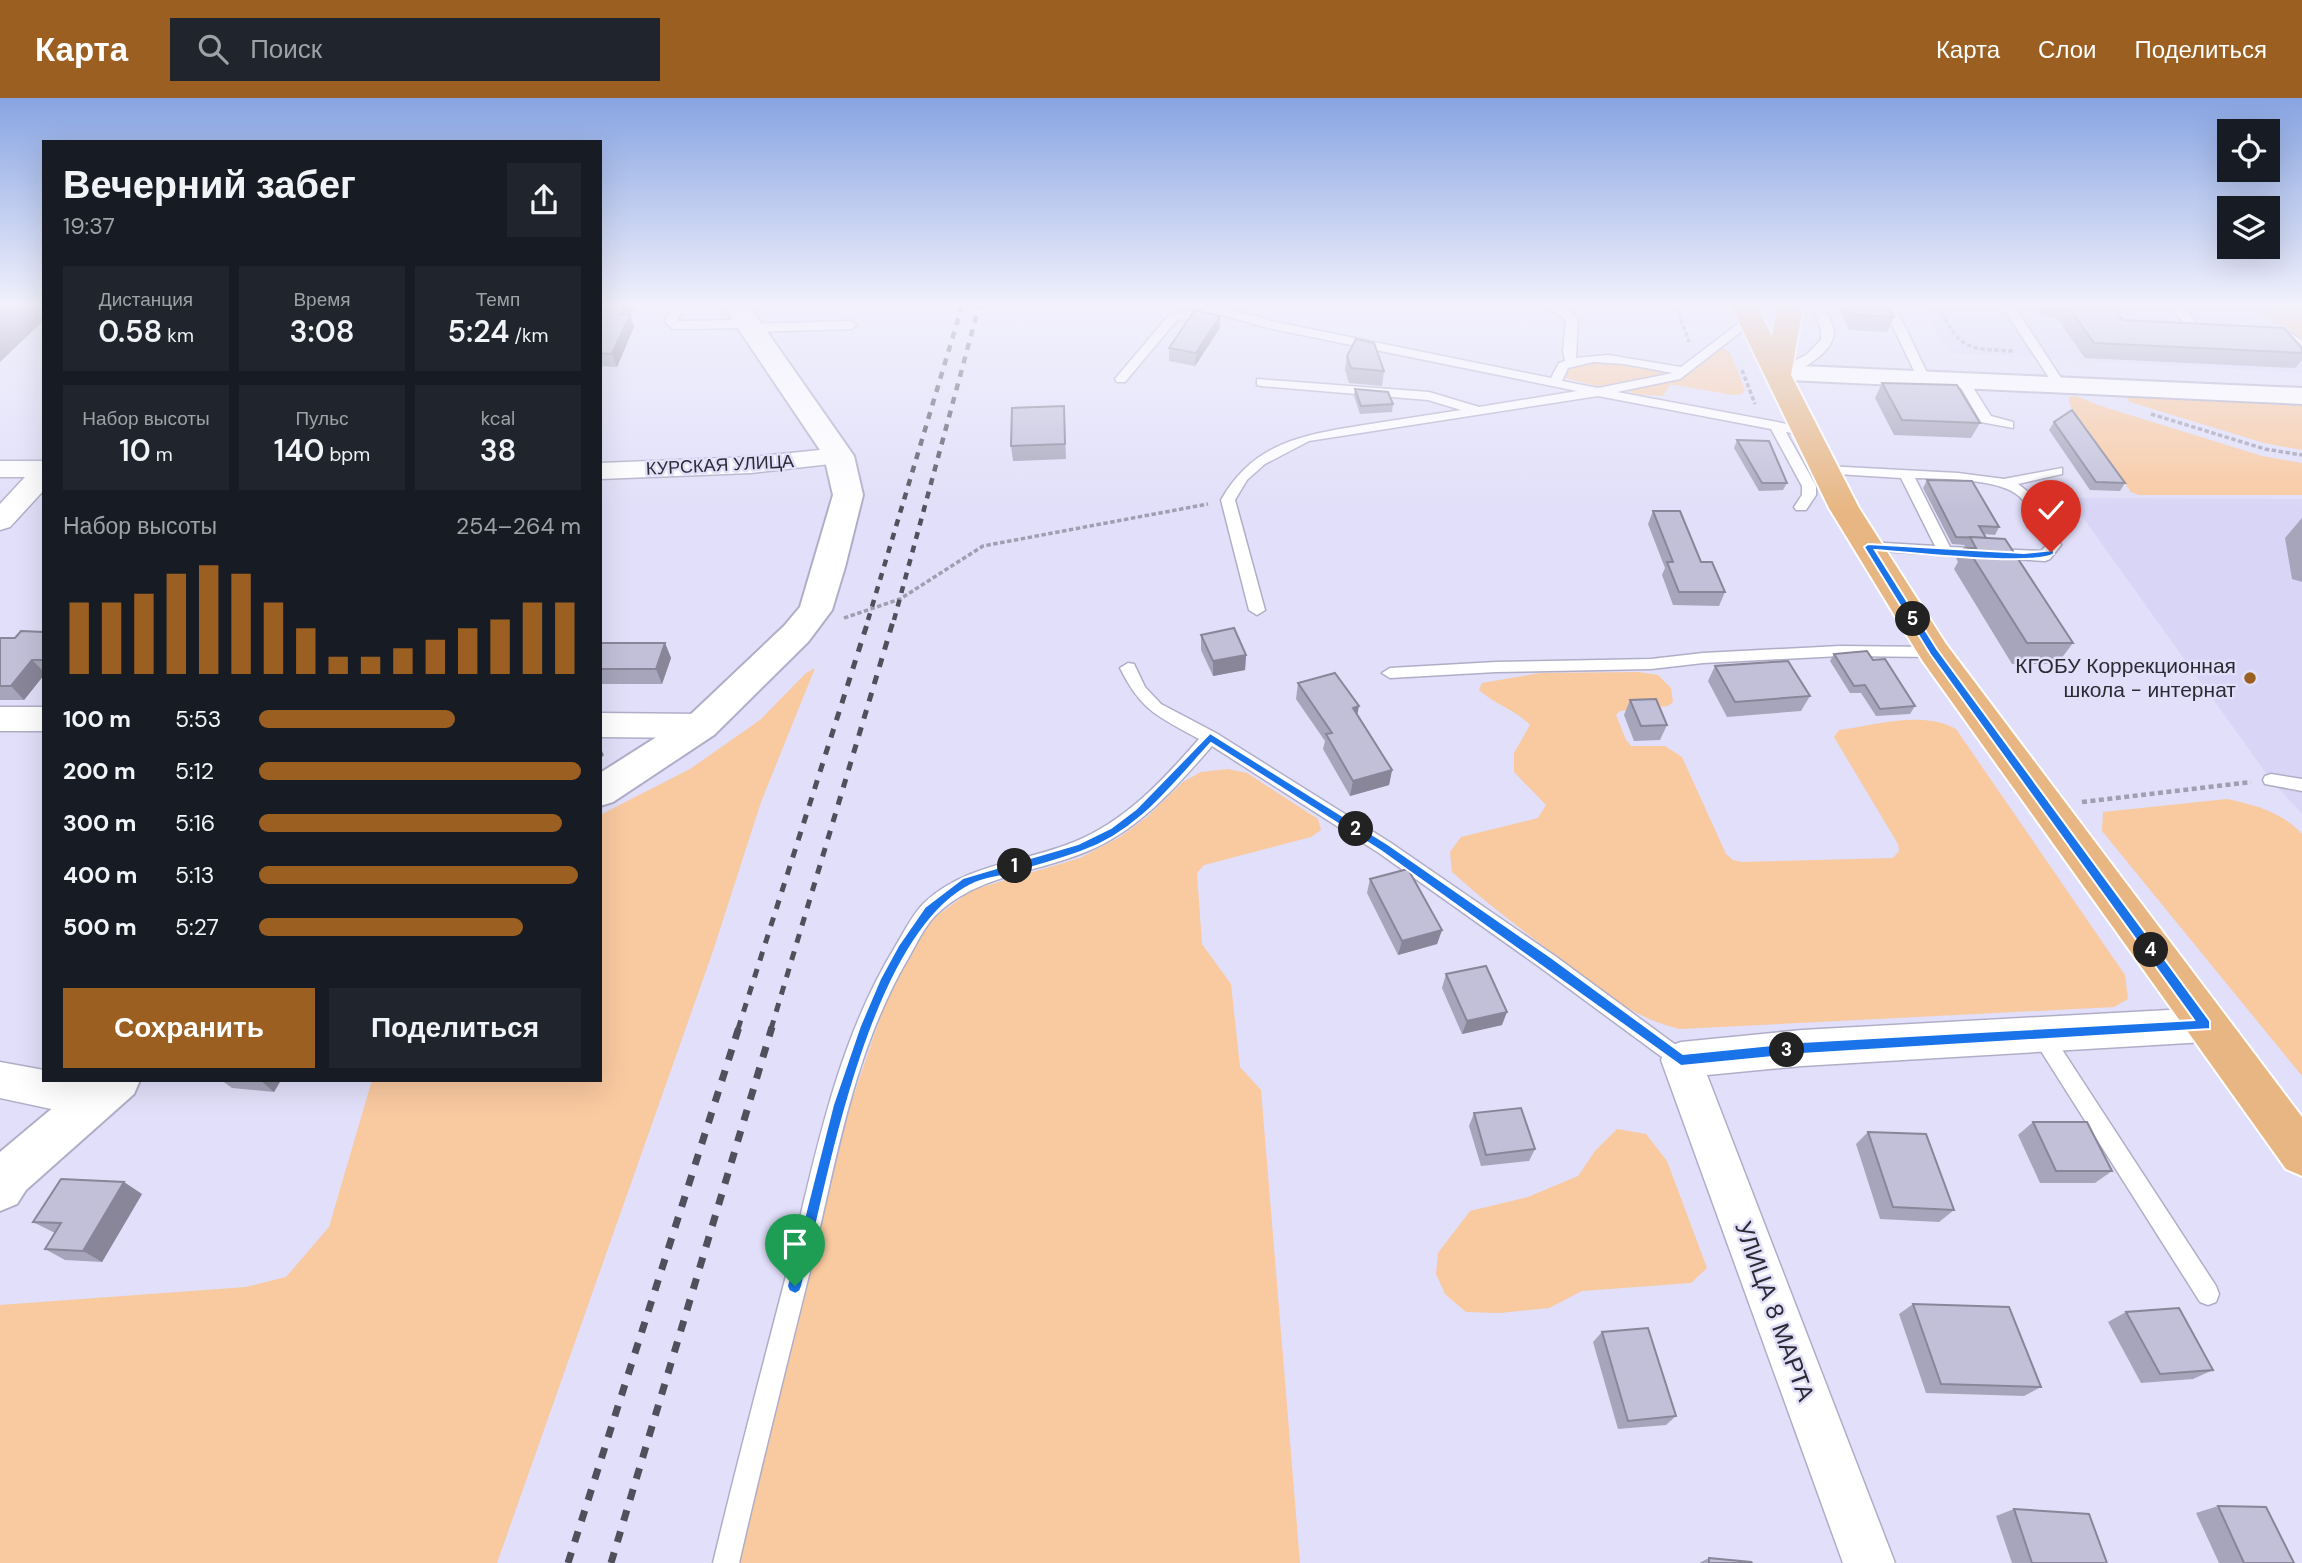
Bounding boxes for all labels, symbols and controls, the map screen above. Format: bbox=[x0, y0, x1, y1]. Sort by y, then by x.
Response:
search box bbox=[170, 18, 660, 81]
text: Карта bbox=[35, 28, 128, 71]
icon: search bbox=[194, 30, 232, 68]
text: Поиск bbox=[250, 32, 322, 66]
text: Карта bbox=[1936, 34, 2000, 65]
text: Слои bbox=[2038, 34, 2096, 65]
text: Поделиться bbox=[2134, 34, 2267, 65]
map controls bbox=[2217, 119, 2280, 259]
button: locate bbox=[2217, 119, 2280, 182]
text: Вечерний забег bbox=[63, 160, 356, 210]
button: share bbox=[507, 163, 581, 237]
button: layers bbox=[2217, 196, 2280, 259]
text: 19:37 bbox=[63, 211, 115, 241]
text: Дистанция bbox=[99, 287, 193, 312]
text: Время bbox=[293, 287, 351, 312]
text: Темп bbox=[476, 287, 520, 312]
text: 0.58 bbox=[98, 312, 162, 351]
text: 3:08 bbox=[290, 312, 354, 351]
text: 5:24 bbox=[448, 312, 509, 351]
text: km bbox=[162, 323, 194, 348]
text: /km bbox=[509, 323, 548, 348]
text: Набор высоты bbox=[82, 406, 210, 431]
text: Пульс bbox=[295, 406, 349, 431]
text: kcal bbox=[481, 406, 515, 431]
text: 10 bbox=[119, 431, 151, 470]
text: 140 bbox=[274, 431, 324, 470]
text: 38 bbox=[480, 431, 516, 470]
text: m bbox=[151, 442, 173, 467]
text: bpm bbox=[324, 442, 370, 467]
street label: КУРСКАЯ УЛИЦА bbox=[645, 449, 795, 481]
pin bbox=[2021, 480, 2081, 552]
icon: check bbox=[2032, 491, 2070, 529]
text: Набор высоты bbox=[63, 511, 217, 541]
text: 254–264 m bbox=[456, 511, 581, 541]
pin: 5 bbox=[1896, 602, 1930, 636]
text: 5 bbox=[1907, 606, 1918, 631]
place label: КГОБУ Коррекционная школа - интернат bbox=[2015, 652, 2236, 704]
marker: КГОБУ Коррекционная школа - интернат bbox=[2242, 670, 2258, 686]
text: 100 m bbox=[63, 704, 131, 734]
text: 5:53 bbox=[175, 704, 221, 734]
text: 200 m bbox=[63, 756, 136, 786]
text: 5:12 bbox=[175, 756, 214, 786]
text: 300 m bbox=[63, 808, 136, 838]
text: 5:16 bbox=[175, 808, 215, 838]
pin: 2 bbox=[1338, 812, 1374, 846]
text: 2 bbox=[1350, 816, 1361, 841]
pin: 1 bbox=[998, 848, 1032, 884]
text: 1 bbox=[1011, 853, 1018, 878]
text: 400 m bbox=[63, 860, 137, 890]
text: 5:13 bbox=[175, 860, 214, 890]
text: 500 m bbox=[63, 912, 137, 942]
text: 5:27 bbox=[175, 912, 219, 942]
pin: 4 bbox=[2134, 932, 2168, 968]
text: 4 bbox=[2144, 937, 2157, 962]
button: Сохранить bbox=[63, 988, 315, 1068]
button: Поделиться bbox=[329, 988, 581, 1068]
pin: 3 bbox=[1770, 1032, 1804, 1068]
text: 3 bbox=[1781, 1037, 1792, 1062]
pin bbox=[765, 1214, 825, 1286]
street label: УЛИЦА 8 МАРТА bbox=[1728, 1217, 1822, 1405]
icon: arrive bbox=[776, 1225, 814, 1263]

